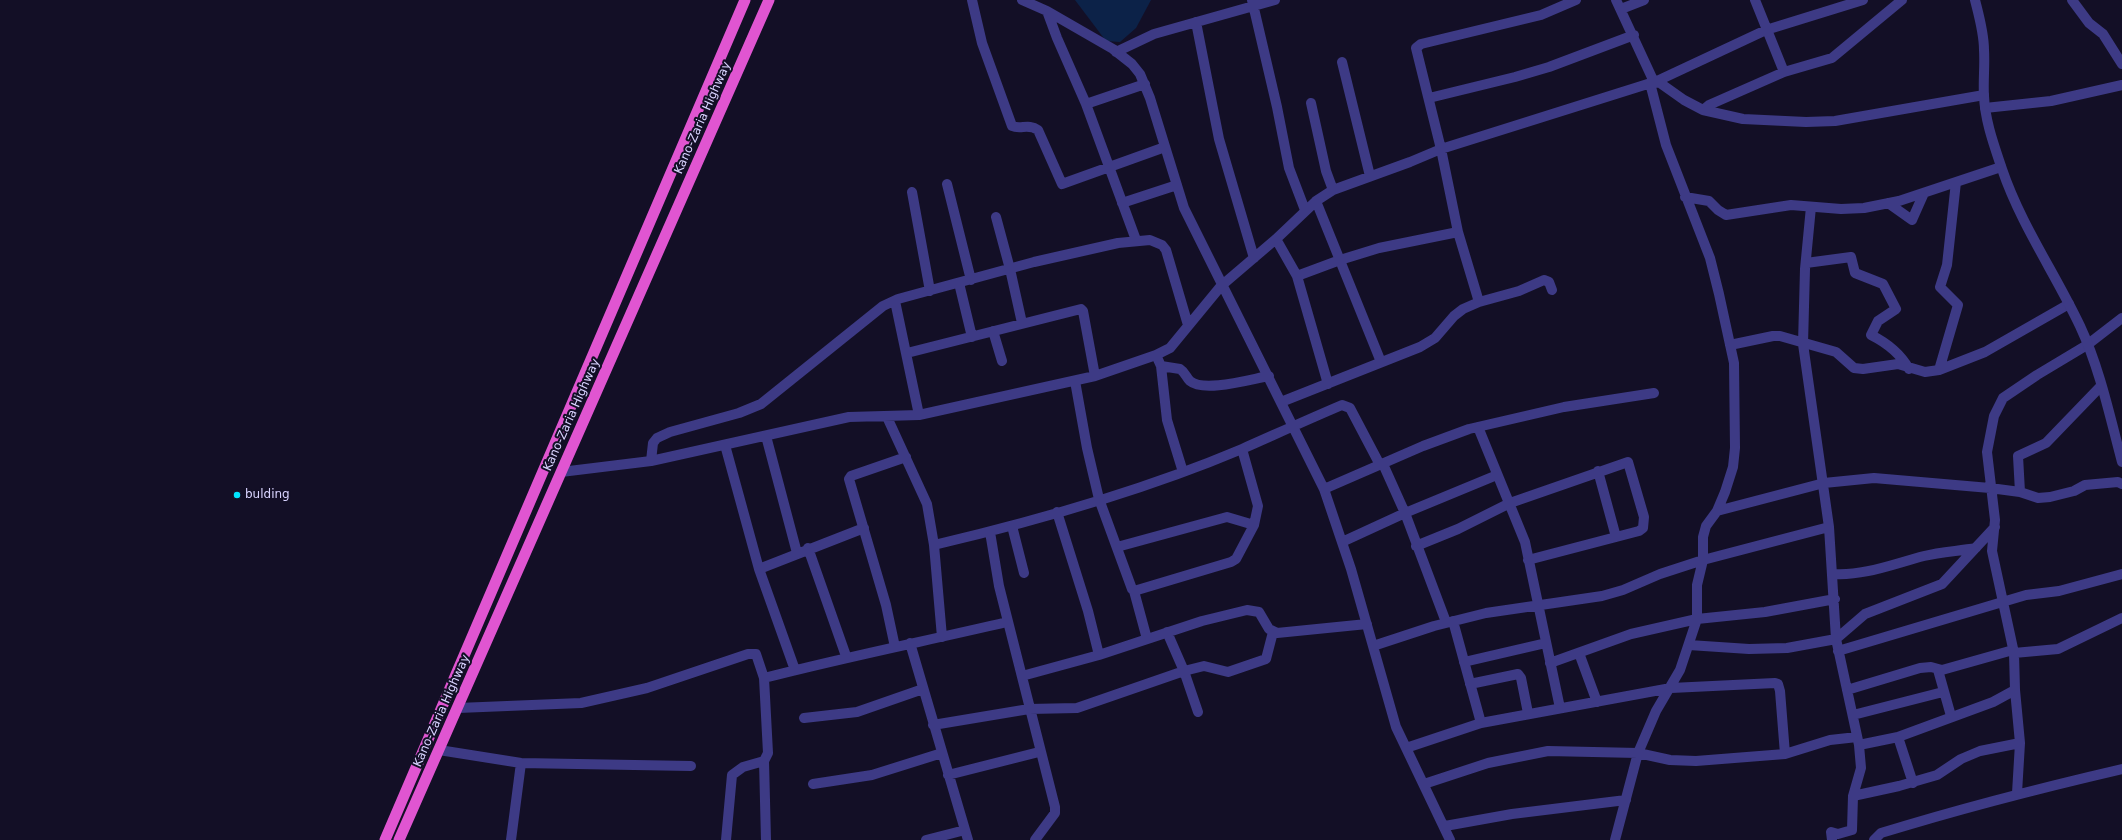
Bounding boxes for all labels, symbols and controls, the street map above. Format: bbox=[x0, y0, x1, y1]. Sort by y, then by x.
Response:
street label: Kano-Zaria Highway bbox=[672, 60, 734, 176]
street label: Kano-Zaria Highway bbox=[541, 357, 603, 473]
place label: bulding bbox=[245, 488, 290, 502]
marker: bulding bbox=[232, 490, 242, 500]
street label: Kano-Zaria Highway bbox=[411, 653, 473, 769]

